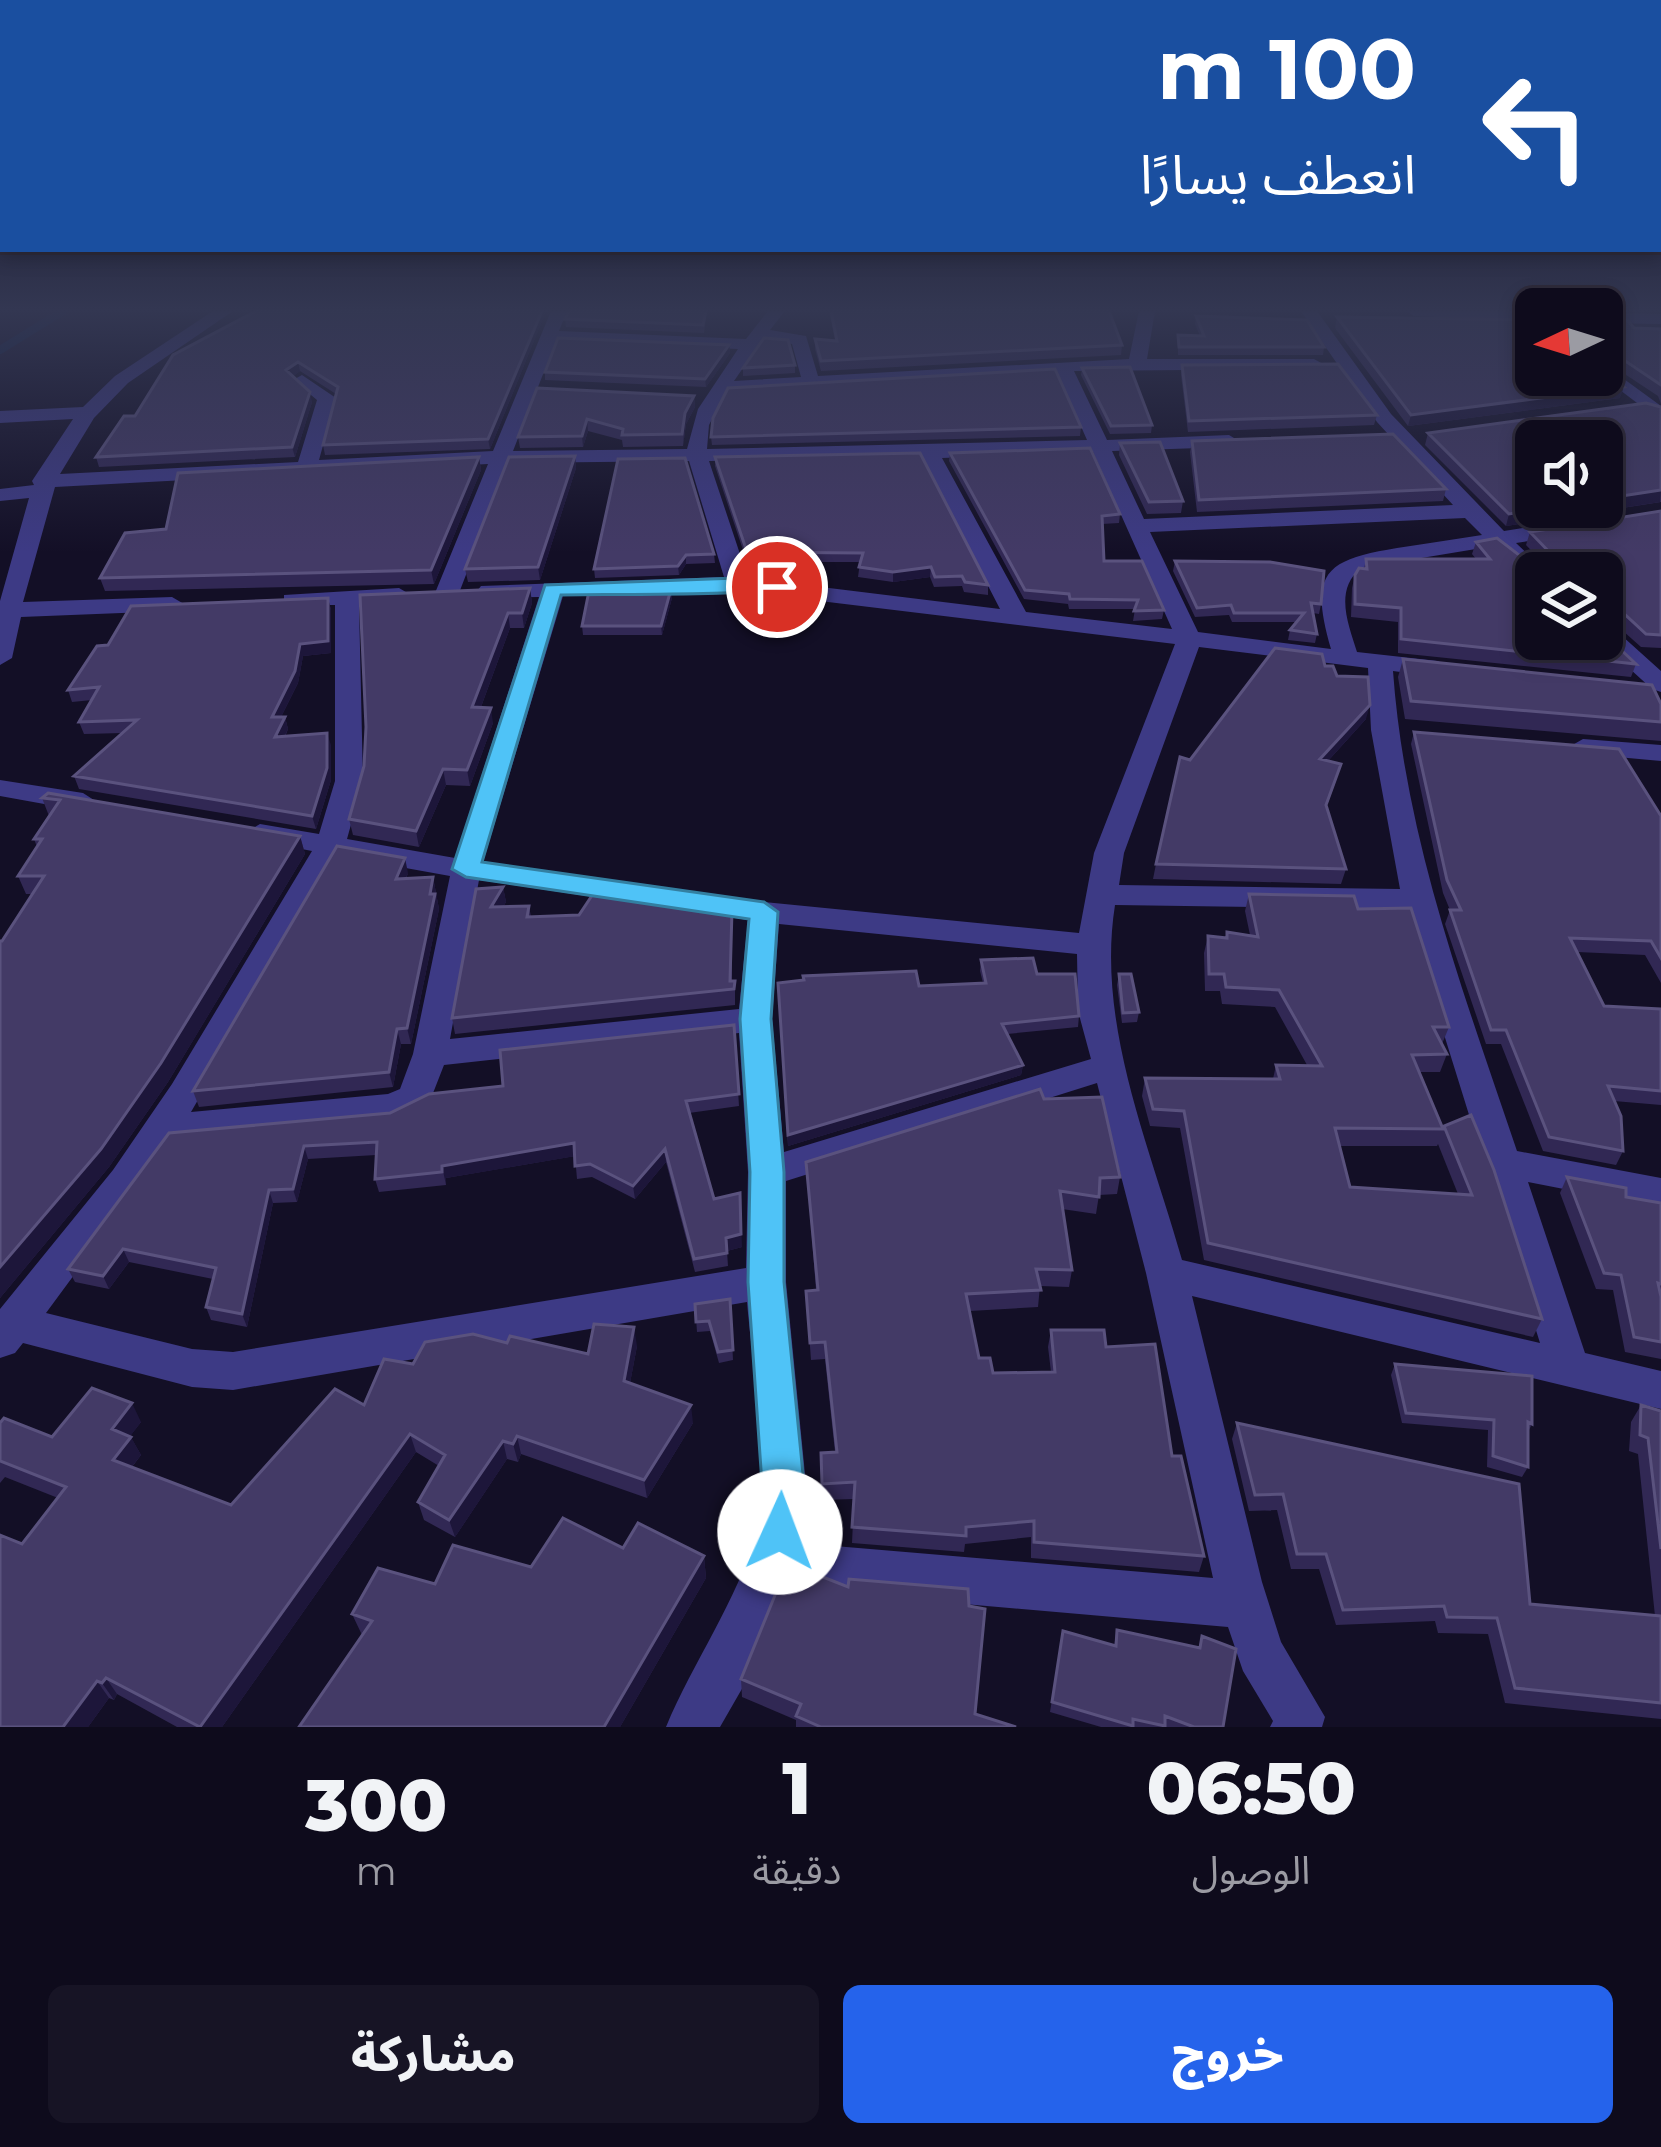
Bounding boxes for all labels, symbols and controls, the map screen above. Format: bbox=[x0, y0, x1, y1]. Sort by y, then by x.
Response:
text: 100 m bbox=[1157, 18, 1416, 120]
icon: left bbox=[1458, 48, 1614, 204]
text: انعطف يسارًا bbox=[1140, 142, 1416, 208]
north arrow bbox=[1515, 288, 1623, 396]
map controls bbox=[1515, 288, 1623, 660]
button: sound bbox=[1515, 420, 1623, 528]
pin bbox=[726, 536, 828, 638]
button: layers bbox=[1515, 552, 1623, 660]
icon: arrive bbox=[744, 554, 810, 620]
position arrow bbox=[717, 1469, 843, 1595]
text: 1 bbox=[782, 1744, 811, 1832]
text: 06:50 bbox=[1146, 1744, 1356, 1832]
text: 300 bbox=[305, 1761, 447, 1849]
text: دقيقة bbox=[752, 1846, 841, 1894]
text: الوصول bbox=[1192, 1846, 1310, 1894]
text: m bbox=[356, 1847, 397, 1895]
button: مشاركة bbox=[48, 1985, 819, 2123]
button: خروج bbox=[843, 1985, 1613, 2123]

